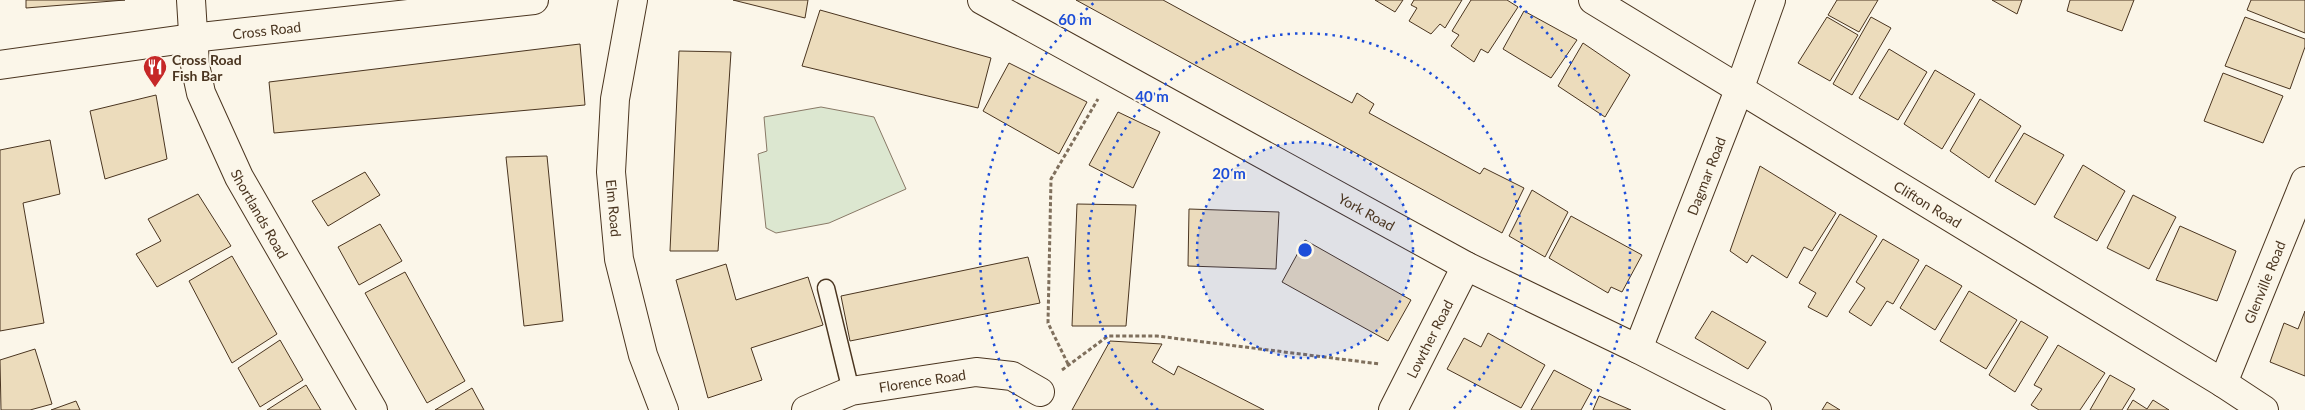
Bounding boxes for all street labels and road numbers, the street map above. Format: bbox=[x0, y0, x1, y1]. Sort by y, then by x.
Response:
street label: Cross Road bbox=[231, 17, 302, 42]
street label: Dagmar Road bbox=[1683, 134, 1729, 217]
street label: Shortlands Road bbox=[228, 166, 292, 261]
street label: Clifton Road bbox=[1891, 177, 1965, 231]
street label: Elm Road bbox=[603, 179, 625, 238]
street label: York Road bbox=[1335, 189, 1398, 234]
street label: Glenville Road bbox=[2240, 238, 2288, 326]
street label: Lowther Road bbox=[1402, 297, 1456, 381]
street label: Florence Road bbox=[878, 365, 967, 395]

